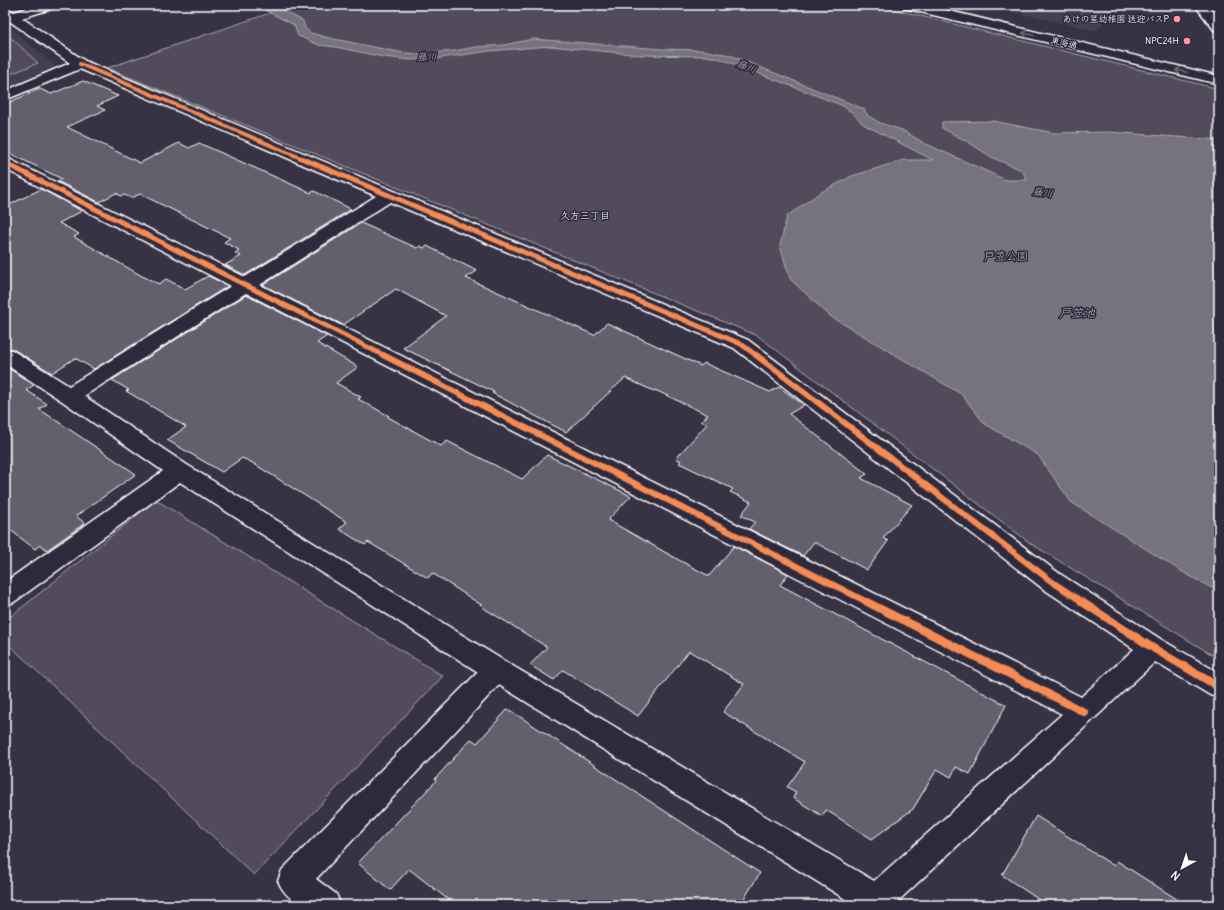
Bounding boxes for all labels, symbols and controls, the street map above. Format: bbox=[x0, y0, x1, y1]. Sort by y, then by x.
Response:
place label: あけの星幼稚園 送迎バスP bbox=[1062, 13, 1170, 24]
marker: あけの星幼稚園 送迎バスP bbox=[1172, 14, 1182, 24]
one-way arrow bbox=[1021, 30, 1034, 37]
street label: 東海通 bbox=[1050, 34, 1079, 51]
place label: NPC24H bbox=[1145, 35, 1180, 46]
marker: NPC24H bbox=[1182, 36, 1192, 46]
water label: 藤川 bbox=[417, 50, 437, 63]
water label: 藤川 bbox=[735, 57, 759, 76]
one-way arrow bbox=[1175, 67, 1188, 74]
water label: 藤川 bbox=[1032, 185, 1054, 200]
district label: 久方三丁目 bbox=[560, 209, 610, 222]
park label: 戸笠公園 bbox=[984, 249, 1028, 263]
water label: 戸笠池 bbox=[1059, 305, 1096, 320]
north arrow bbox=[1162, 848, 1202, 888]
text: N bbox=[1168, 868, 1183, 883]

